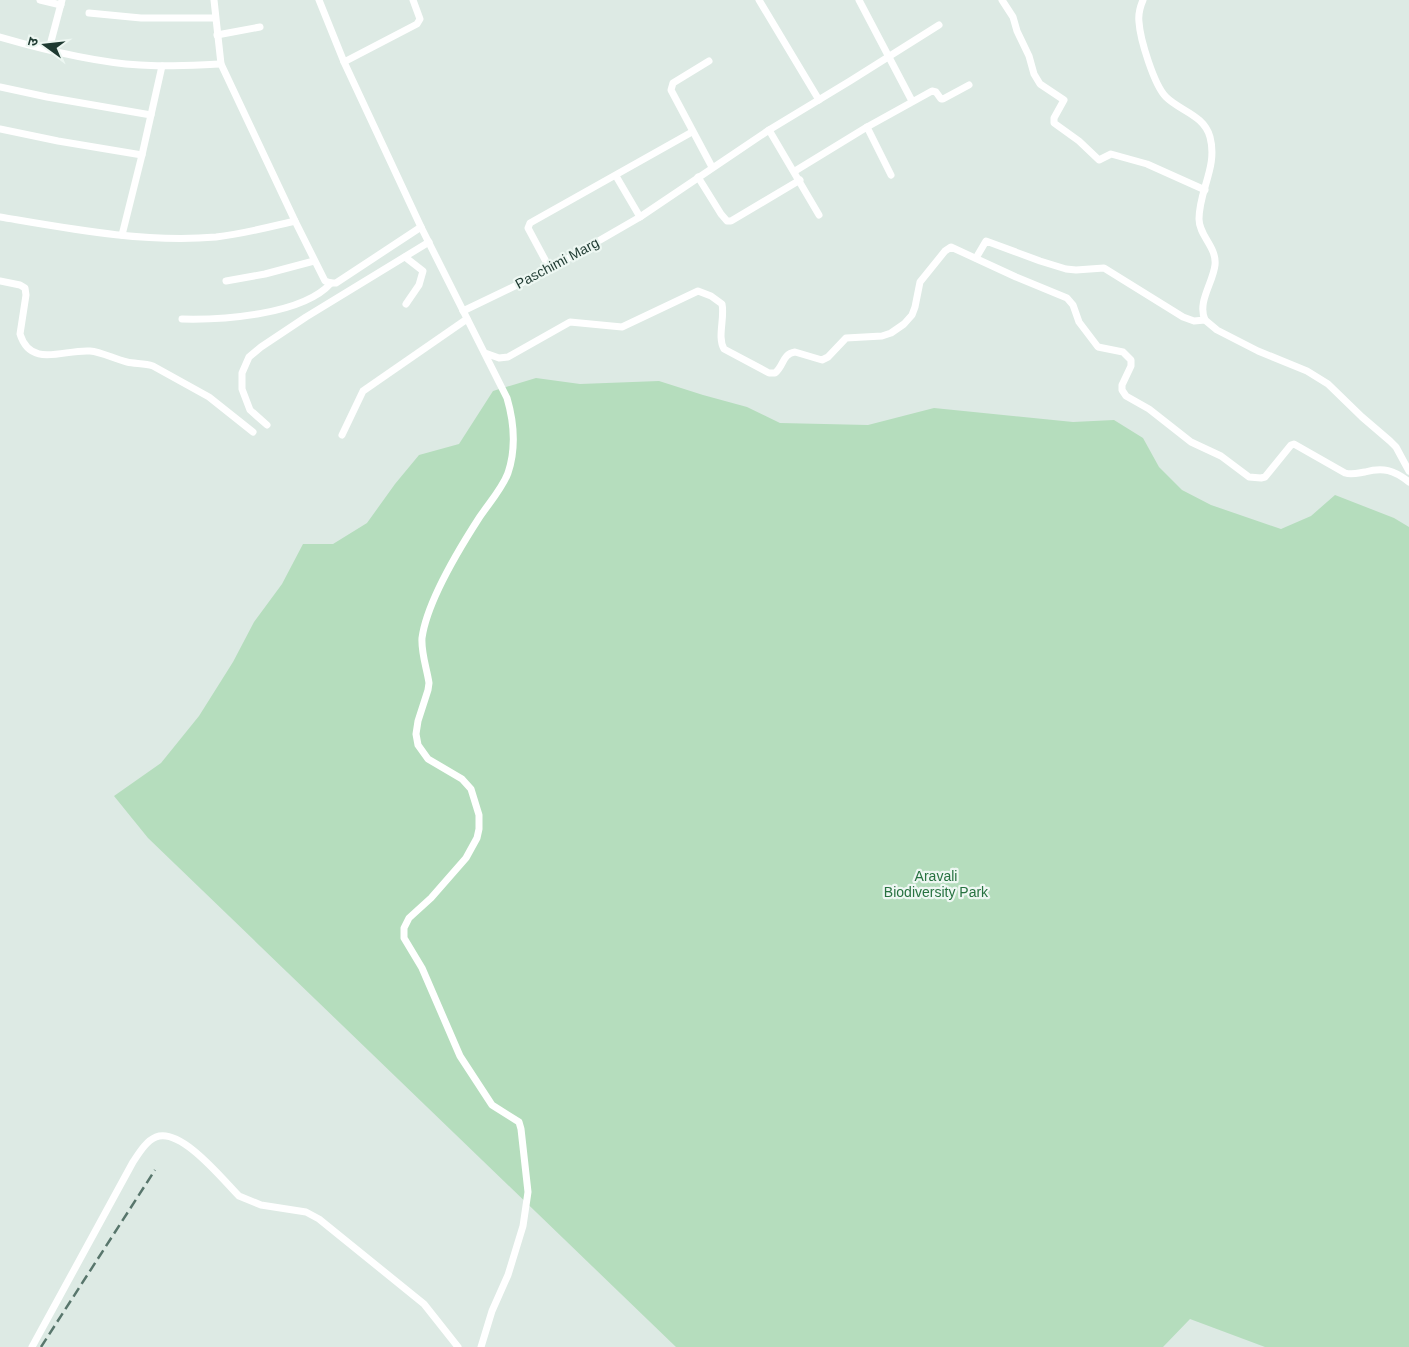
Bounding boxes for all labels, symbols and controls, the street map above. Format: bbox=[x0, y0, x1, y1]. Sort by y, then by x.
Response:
north arrow bbox=[20, 20, 70, 70]
text: उ bbox=[24, 35, 41, 48]
street label: Paschimi Marg bbox=[512, 234, 602, 292]
park label: Aravali Biodiversity Park bbox=[884, 868, 989, 900]

